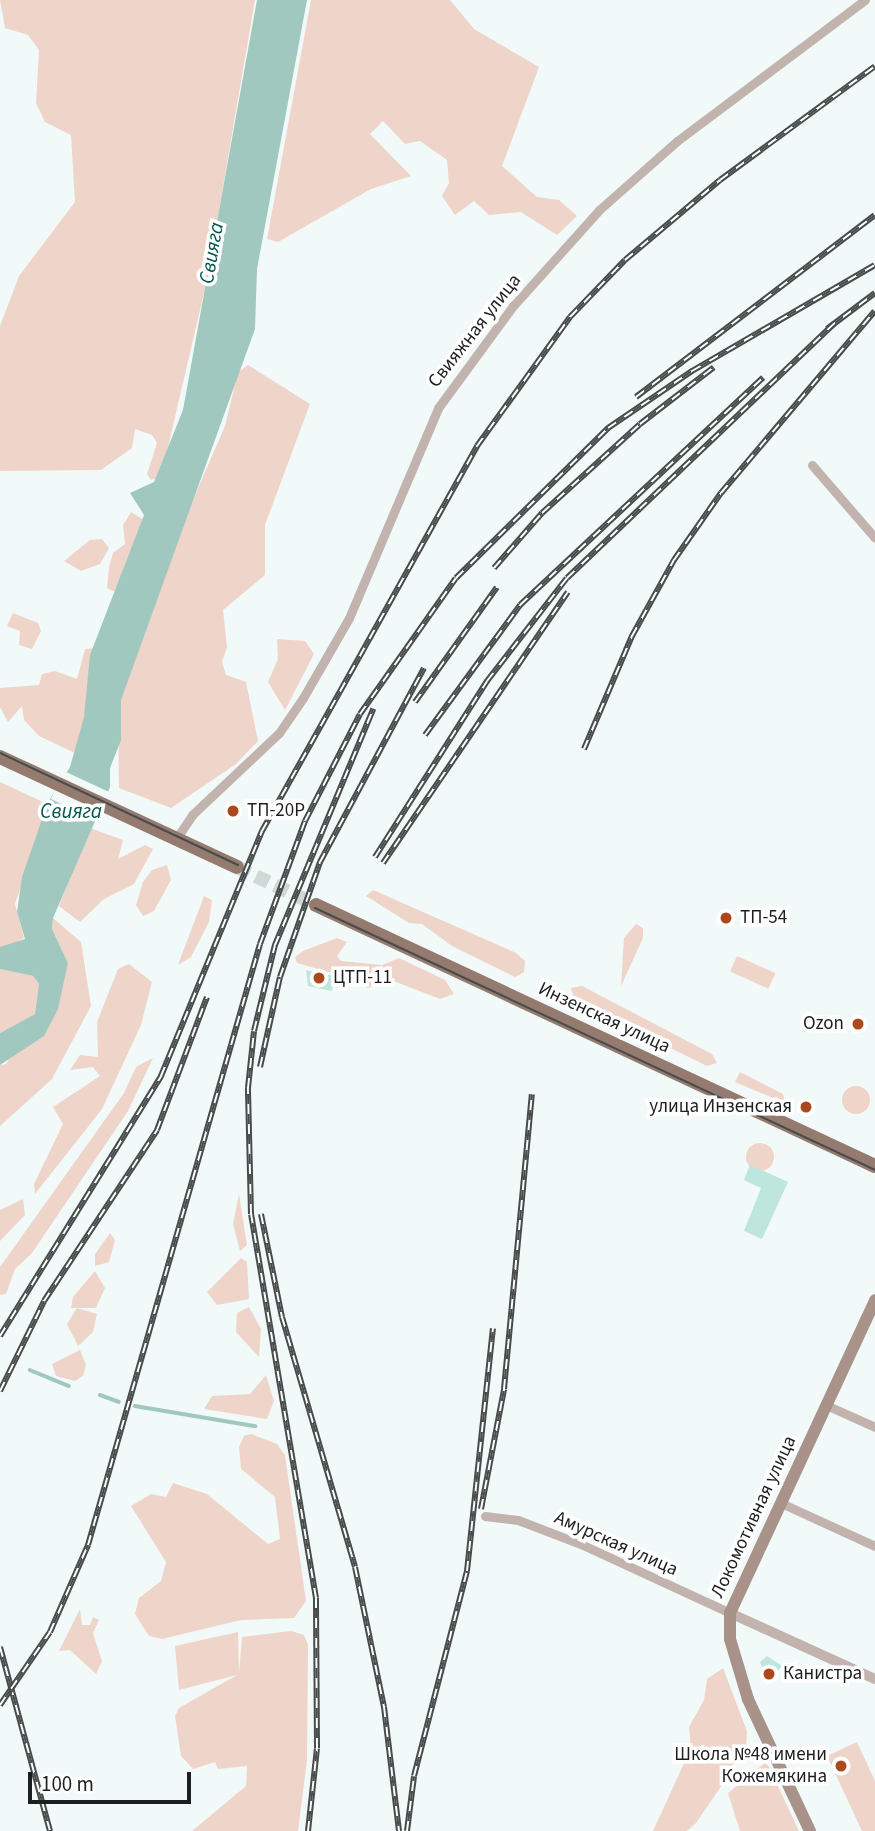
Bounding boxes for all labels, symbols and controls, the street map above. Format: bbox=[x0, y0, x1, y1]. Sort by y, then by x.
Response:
water label: Свияга bbox=[193, 220, 229, 286]
street label: Свияжная улица bbox=[424, 270, 526, 392]
water label: Свияга bbox=[40, 798, 102, 824]
place label: ТП-20Р bbox=[247, 800, 305, 822]
marker: ТП-20Р bbox=[225, 803, 241, 819]
place label: ТП-54 bbox=[740, 907, 787, 929]
marker: ТП-54 bbox=[718, 910, 734, 926]
place label: ЦТП-11 bbox=[333, 967, 392, 989]
marker: ЦТП-11 bbox=[311, 970, 327, 986]
street label: Инзенская улица bbox=[534, 977, 674, 1059]
place label: Ozon bbox=[803, 1013, 844, 1035]
marker: Ozon bbox=[850, 1016, 866, 1032]
place label: улица Инзенская bbox=[649, 1096, 792, 1118]
marker: улица Инзенская bbox=[798, 1099, 814, 1115]
street label: Локомотивная улица bbox=[706, 1432, 802, 1602]
street label: Амурская улица bbox=[551, 1507, 681, 1581]
place label: Канистра bbox=[783, 1663, 862, 1685]
marker: Канистра bbox=[761, 1666, 777, 1682]
place label: Школа №48 имени Кожемякина bbox=[674, 1744, 827, 1788]
scale bar bbox=[32, 1758, 194, 1802]
marker: Школа №48 имени Кожемякина bbox=[833, 1758, 849, 1774]
text: 100 m bbox=[41, 1769, 94, 1799]

